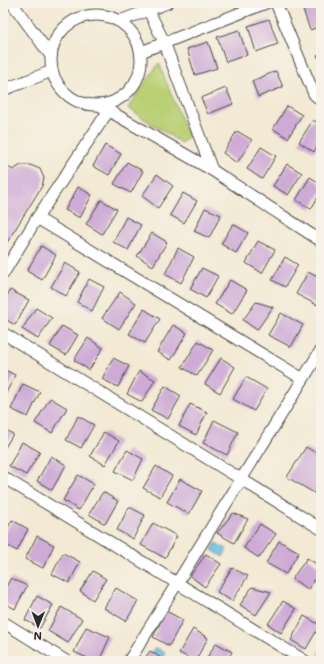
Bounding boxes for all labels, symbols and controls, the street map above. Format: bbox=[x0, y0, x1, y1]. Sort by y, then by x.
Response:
north arrow bbox=[18, 606, 58, 646]
text: N bbox=[34, 629, 42, 644]

